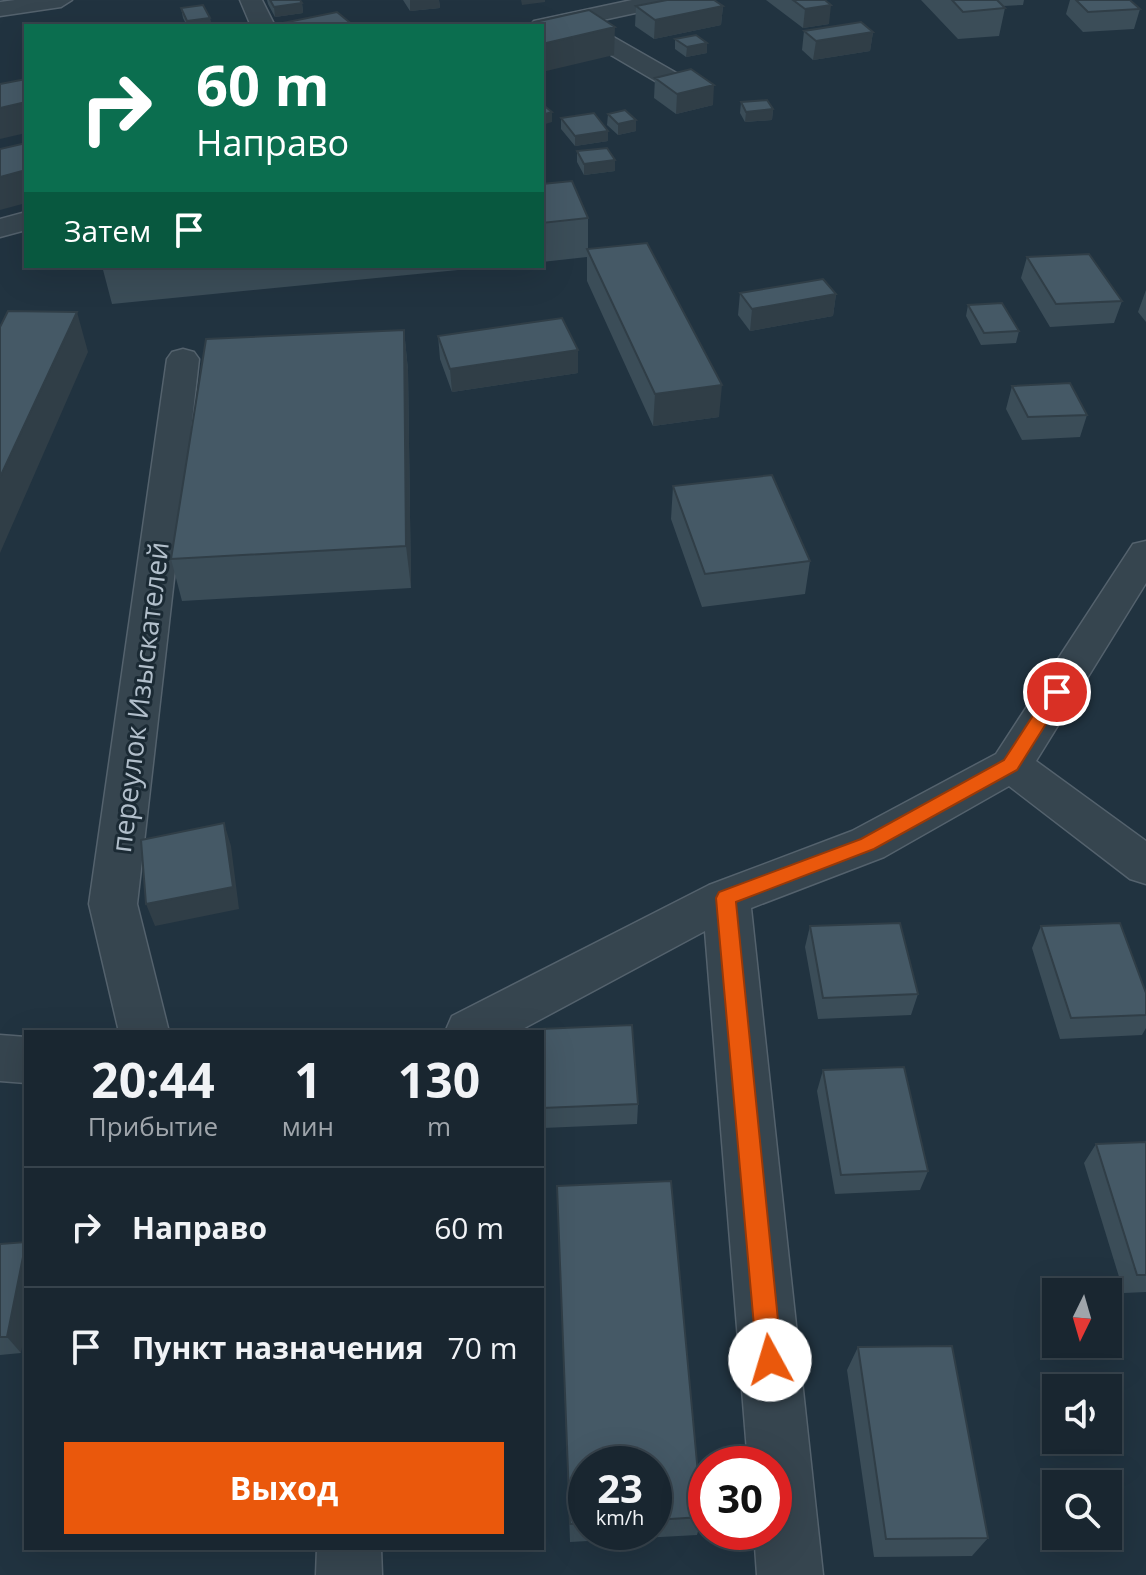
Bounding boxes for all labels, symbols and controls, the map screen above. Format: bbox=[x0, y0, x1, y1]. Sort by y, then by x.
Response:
text: 60 m bbox=[196, 46, 330, 122]
icon: right bbox=[64, 56, 168, 160]
text: Направо bbox=[196, 118, 349, 167]
icon: arrive bbox=[167, 208, 211, 252]
text: Затем bbox=[64, 210, 151, 251]
street label: переулок Изыскателей bbox=[101, 539, 177, 855]
pin bbox=[1023, 658, 1091, 726]
icon: arrive bbox=[1035, 670, 1079, 714]
text: 20:44 bbox=[91, 1047, 215, 1112]
text: 1 bbox=[294, 1047, 322, 1112]
text: 130 bbox=[398, 1047, 480, 1112]
text: Прибытие bbox=[88, 1108, 218, 1144]
text: мин bbox=[282, 1108, 334, 1144]
text: m bbox=[427, 1108, 451, 1144]
icon: right bbox=[64, 1205, 108, 1249]
text: Направо bbox=[132, 1207, 267, 1248]
text: 60 m bbox=[434, 1207, 504, 1248]
north arrow bbox=[1042, 1278, 1122, 1358]
map controls bbox=[1042, 1278, 1122, 1550]
position arrow bbox=[728, 1318, 812, 1402]
icon: arrive bbox=[64, 1325, 108, 1369]
text: Пункт назначения bbox=[132, 1327, 424, 1368]
text: 70 m bbox=[448, 1327, 517, 1368]
button: sound bbox=[1042, 1374, 1122, 1454]
button: Выход bbox=[64, 1442, 504, 1534]
speed limit sign: 30 bbox=[688, 1446, 792, 1550]
text: 23 bbox=[597, 1460, 643, 1515]
button: search bbox=[1042, 1470, 1122, 1550]
text: km/h bbox=[596, 1504, 644, 1531]

